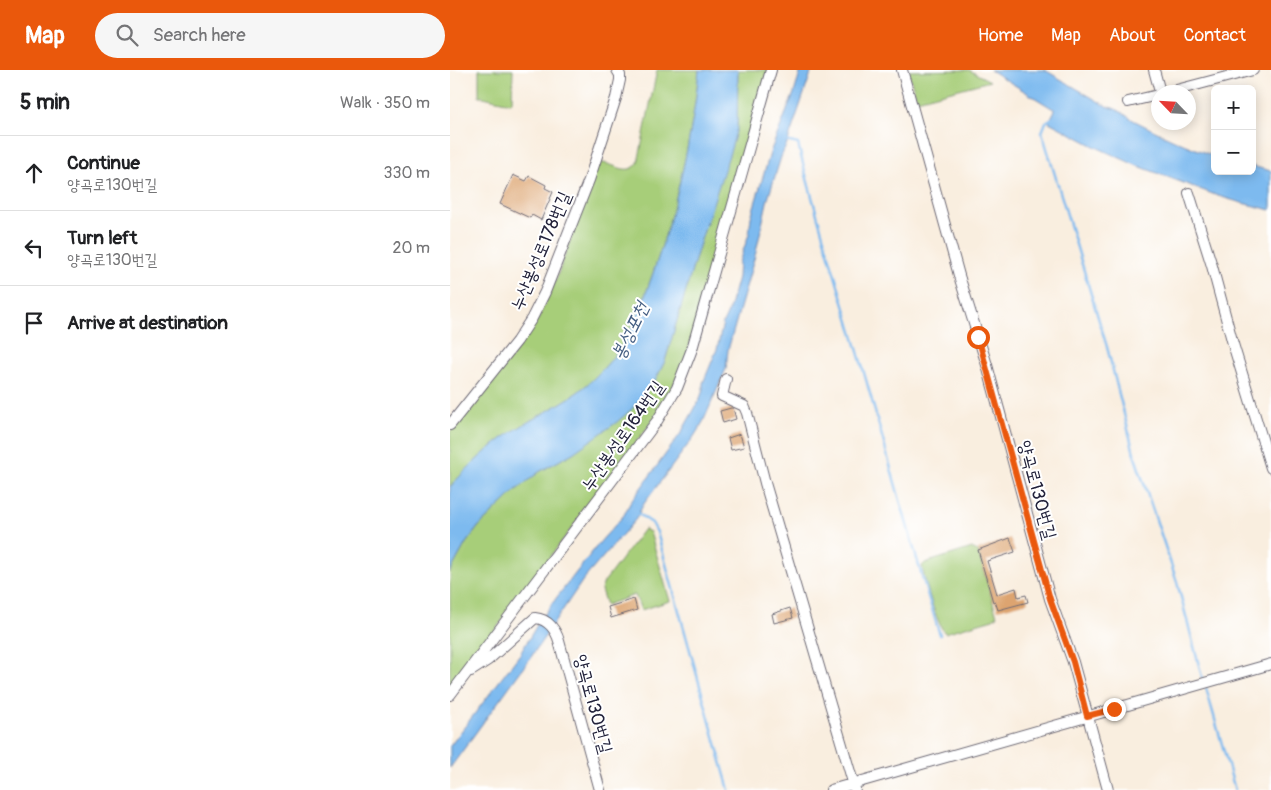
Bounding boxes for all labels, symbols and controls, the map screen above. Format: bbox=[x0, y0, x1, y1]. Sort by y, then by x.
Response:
search box bbox=[95, 13, 445, 58]
text: Map bbox=[25, 21, 65, 50]
icon: search bbox=[113, 21, 141, 49]
text: Search here bbox=[153, 23, 246, 47]
text: Home bbox=[978, 24, 1023, 47]
text: Map bbox=[1051, 24, 1081, 47]
text: About bbox=[1109, 24, 1155, 47]
text: Contact bbox=[1183, 24, 1246, 47]
north arrow bbox=[1151, 85, 1196, 130]
map controls bbox=[1211, 85, 1256, 175]
button: + bbox=[1211, 85, 1256, 130]
text: 5 min bbox=[20, 89, 70, 116]
text: Walk · 350 m bbox=[340, 93, 430, 113]
button: − bbox=[1211, 130, 1256, 175]
text: Continue bbox=[67, 151, 140, 175]
icon: ahead bbox=[20, 159, 48, 187]
text: 330 m bbox=[384, 163, 430, 183]
text: 양곡로130번길 bbox=[67, 175, 158, 195]
street label: 누산봉성로178번길 bbox=[506, 188, 577, 314]
text: Turn left bbox=[67, 226, 137, 250]
icon: left bbox=[20, 234, 48, 262]
text: 20 m bbox=[392, 238, 430, 258]
text: 양곡로130번길 bbox=[67, 250, 158, 270]
water label: 봉성포천 bbox=[606, 297, 655, 364]
icon: arrive bbox=[20, 309, 48, 337]
text: Arrive at destination bbox=[67, 311, 228, 335]
route start bbox=[967, 326, 990, 349]
street label: 누산봉성로164번길 bbox=[576, 376, 670, 496]
street label: 양곡로130번길 bbox=[1013, 438, 1061, 543]
street label: 양곡로130번길 bbox=[569, 652, 617, 757]
route end bbox=[1103, 698, 1126, 721]

